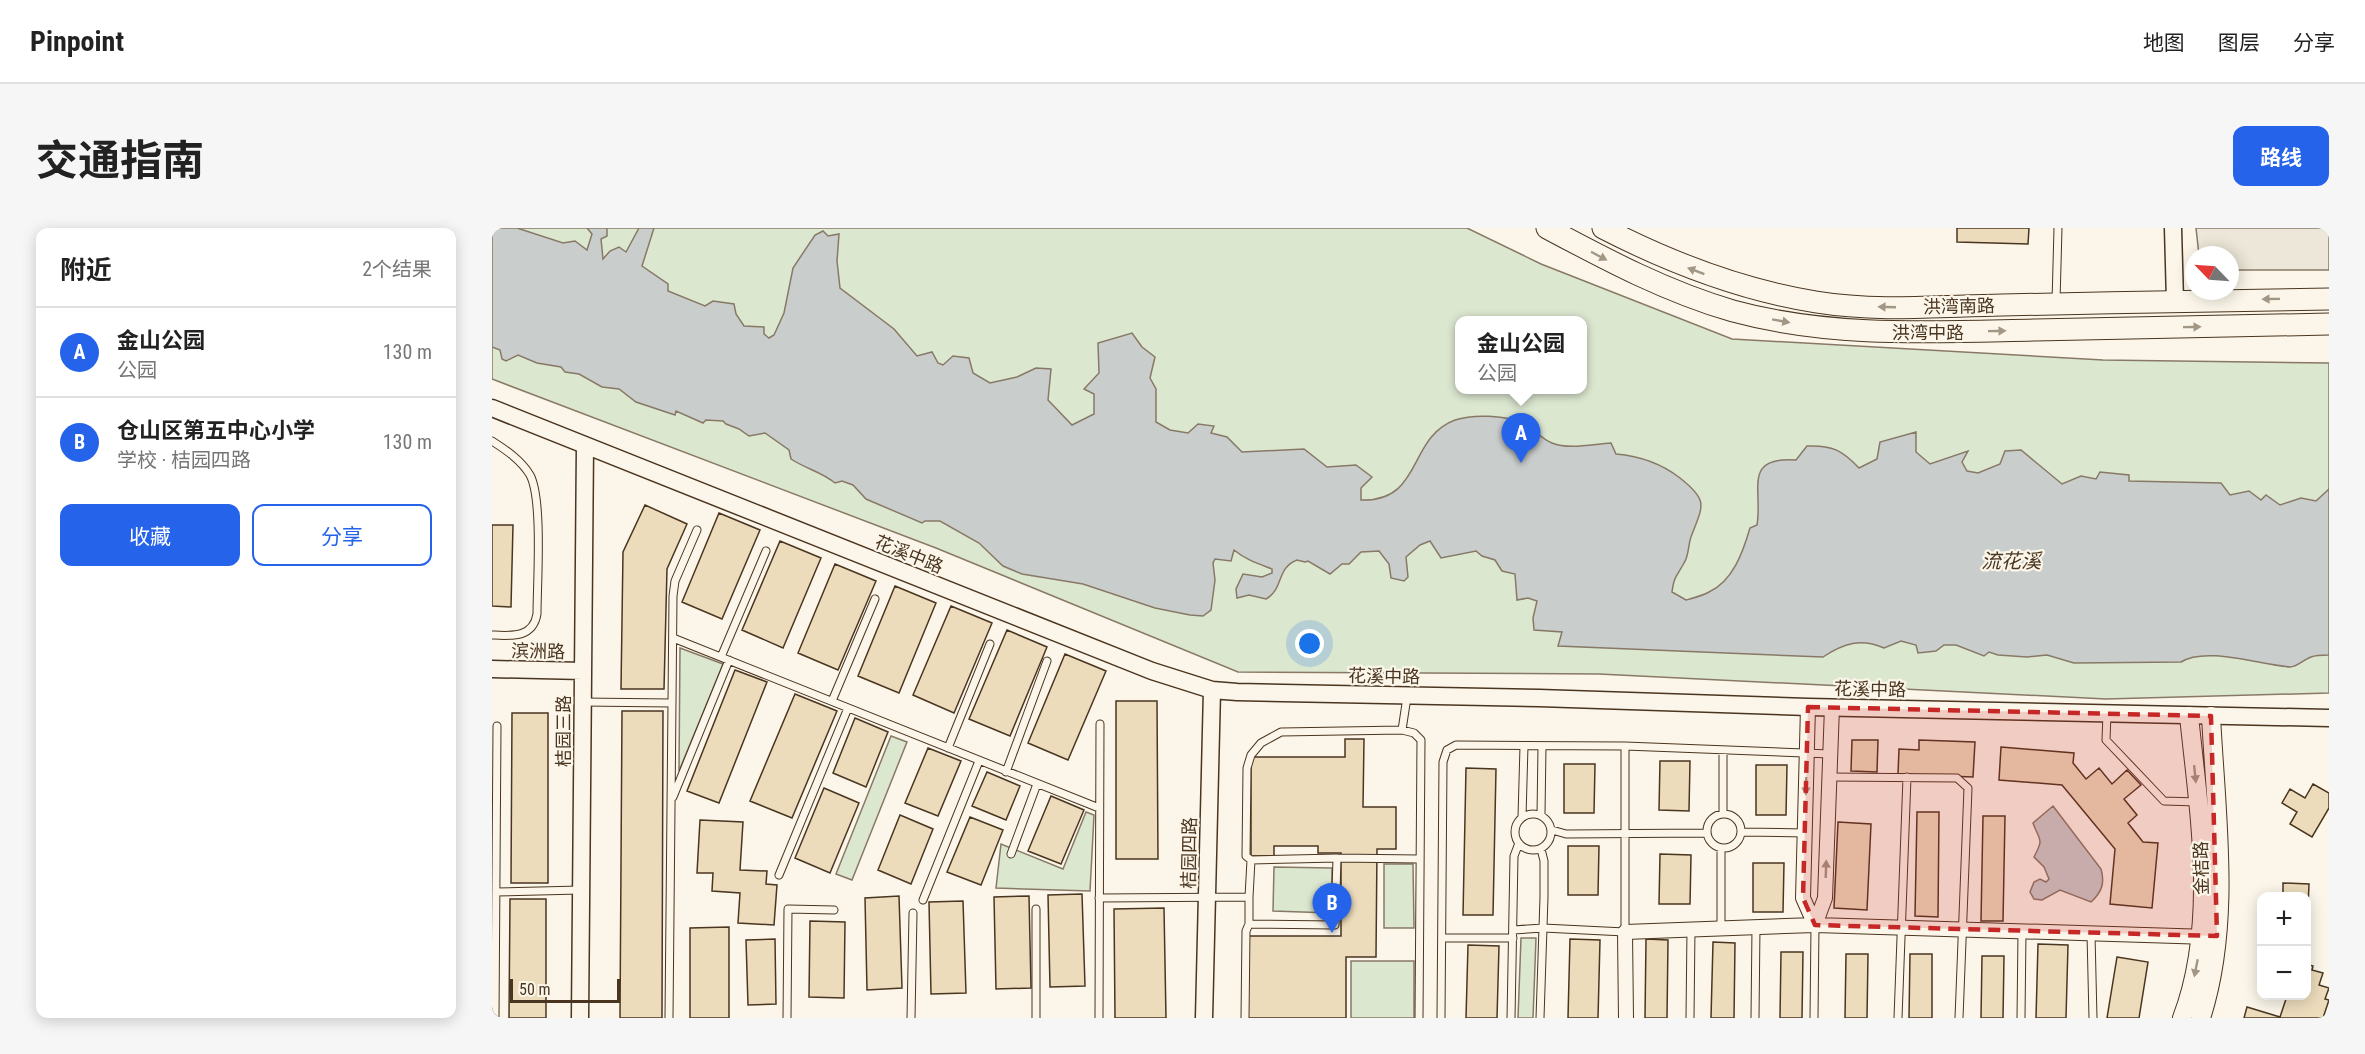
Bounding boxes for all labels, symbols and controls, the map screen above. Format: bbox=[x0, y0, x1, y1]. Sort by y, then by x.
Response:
text: Pinpoint bbox=[30, 25, 124, 58]
text: 地图 bbox=[2143, 31, 2185, 55]
text: 图层 bbox=[2218, 31, 2260, 55]
text: 分享 bbox=[2293, 31, 2335, 55]
button: 路线 bbox=[2233, 126, 2329, 186]
text: 交通指南 bbox=[36, 136, 204, 185]
north arrow bbox=[2185, 246, 2239, 300]
one-way arrow bbox=[1590, 250, 1608, 260]
text: 附近 bbox=[60, 255, 112, 285]
text: 2个结果 bbox=[362, 257, 432, 281]
one-way arrow bbox=[1687, 265, 1705, 275]
one-way arrow bbox=[2261, 294, 2280, 304]
street label: 洪湾南路 bbox=[1923, 295, 1995, 317]
one-way arrow bbox=[1877, 302, 1896, 312]
popup bbox=[1455, 316, 1587, 394]
one-way arrow bbox=[1772, 317, 1791, 326]
street label: 洪湾中路 bbox=[1892, 322, 1964, 343]
one-way arrow bbox=[2182, 322, 2201, 331]
one-way arrow bbox=[1987, 326, 2006, 336]
text: 金山公园 bbox=[117, 328, 205, 353]
text: 金山公园 bbox=[1477, 331, 1565, 356]
text: A bbox=[74, 340, 85, 364]
text: 130 m bbox=[383, 340, 432, 364]
text: 公园 bbox=[117, 358, 157, 382]
text: 公园 bbox=[1477, 361, 1517, 385]
pin: A bbox=[1502, 414, 1540, 463]
text: 仓山区第五中心小学 bbox=[117, 418, 315, 443]
text: B bbox=[74, 430, 85, 454]
text: 130 m bbox=[383, 430, 432, 454]
text: 学校 · 桔园四路 bbox=[117, 448, 251, 472]
button: 收藏 bbox=[60, 504, 240, 566]
button: 分享 bbox=[252, 504, 432, 566]
street label: 花溪中路 bbox=[872, 531, 946, 577]
water label: 流花溪 bbox=[1981, 549, 2043, 573]
your location bbox=[1295, 629, 1324, 658]
street label: 滨洲路 bbox=[511, 640, 565, 662]
street label: 花溪中路 bbox=[1348, 665, 1420, 687]
street label: 花溪中路 bbox=[1834, 678, 1906, 700]
street label: 桔园三路 bbox=[553, 695, 574, 767]
one-way arrow bbox=[2190, 764, 2200, 783]
one-way arrow bbox=[1802, 777, 1811, 796]
street label: 桔园四路 bbox=[1178, 817, 1200, 889]
street label: 金桔路 bbox=[2190, 841, 2212, 895]
one-way arrow bbox=[1821, 859, 1831, 878]
pin: B bbox=[1312, 884, 1352, 933]
map controls bbox=[2257, 892, 2311, 1000]
button: + bbox=[2257, 892, 2311, 946]
button: − bbox=[2257, 946, 2311, 1000]
one-way arrow bbox=[2191, 959, 2200, 978]
scale bar bbox=[510, 976, 620, 1004]
text: 50 m bbox=[519, 980, 551, 999]

